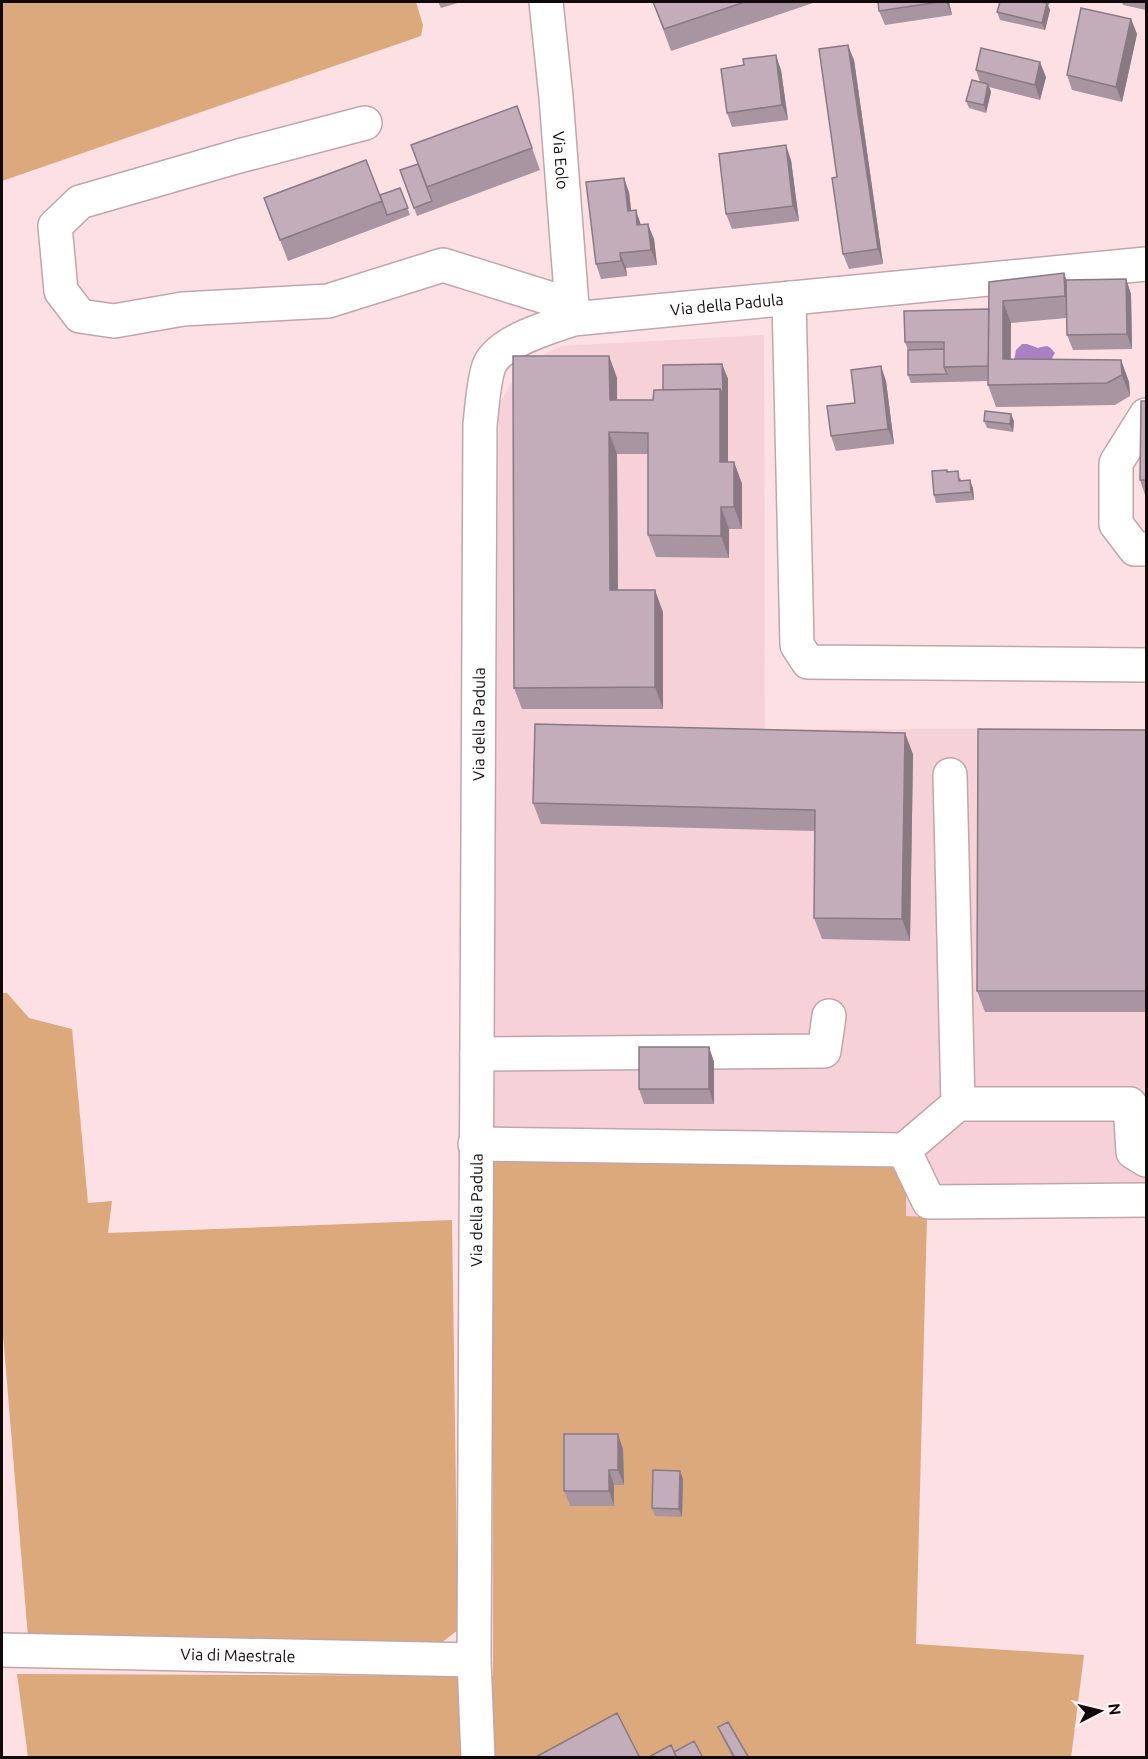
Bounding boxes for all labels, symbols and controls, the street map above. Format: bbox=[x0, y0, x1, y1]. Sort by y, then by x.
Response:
street label: Via Eolo bbox=[550, 131, 572, 190]
street label: Via della Padula bbox=[669, 290, 784, 319]
street label: Via della Padula bbox=[469, 667, 488, 781]
street label: Via della Padula bbox=[467, 1153, 485, 1267]
street label: Via di Maestrale bbox=[180, 1645, 296, 1665]
north arrow bbox=[1070, 1681, 1130, 1741]
text: N bbox=[1105, 1702, 1125, 1716]

